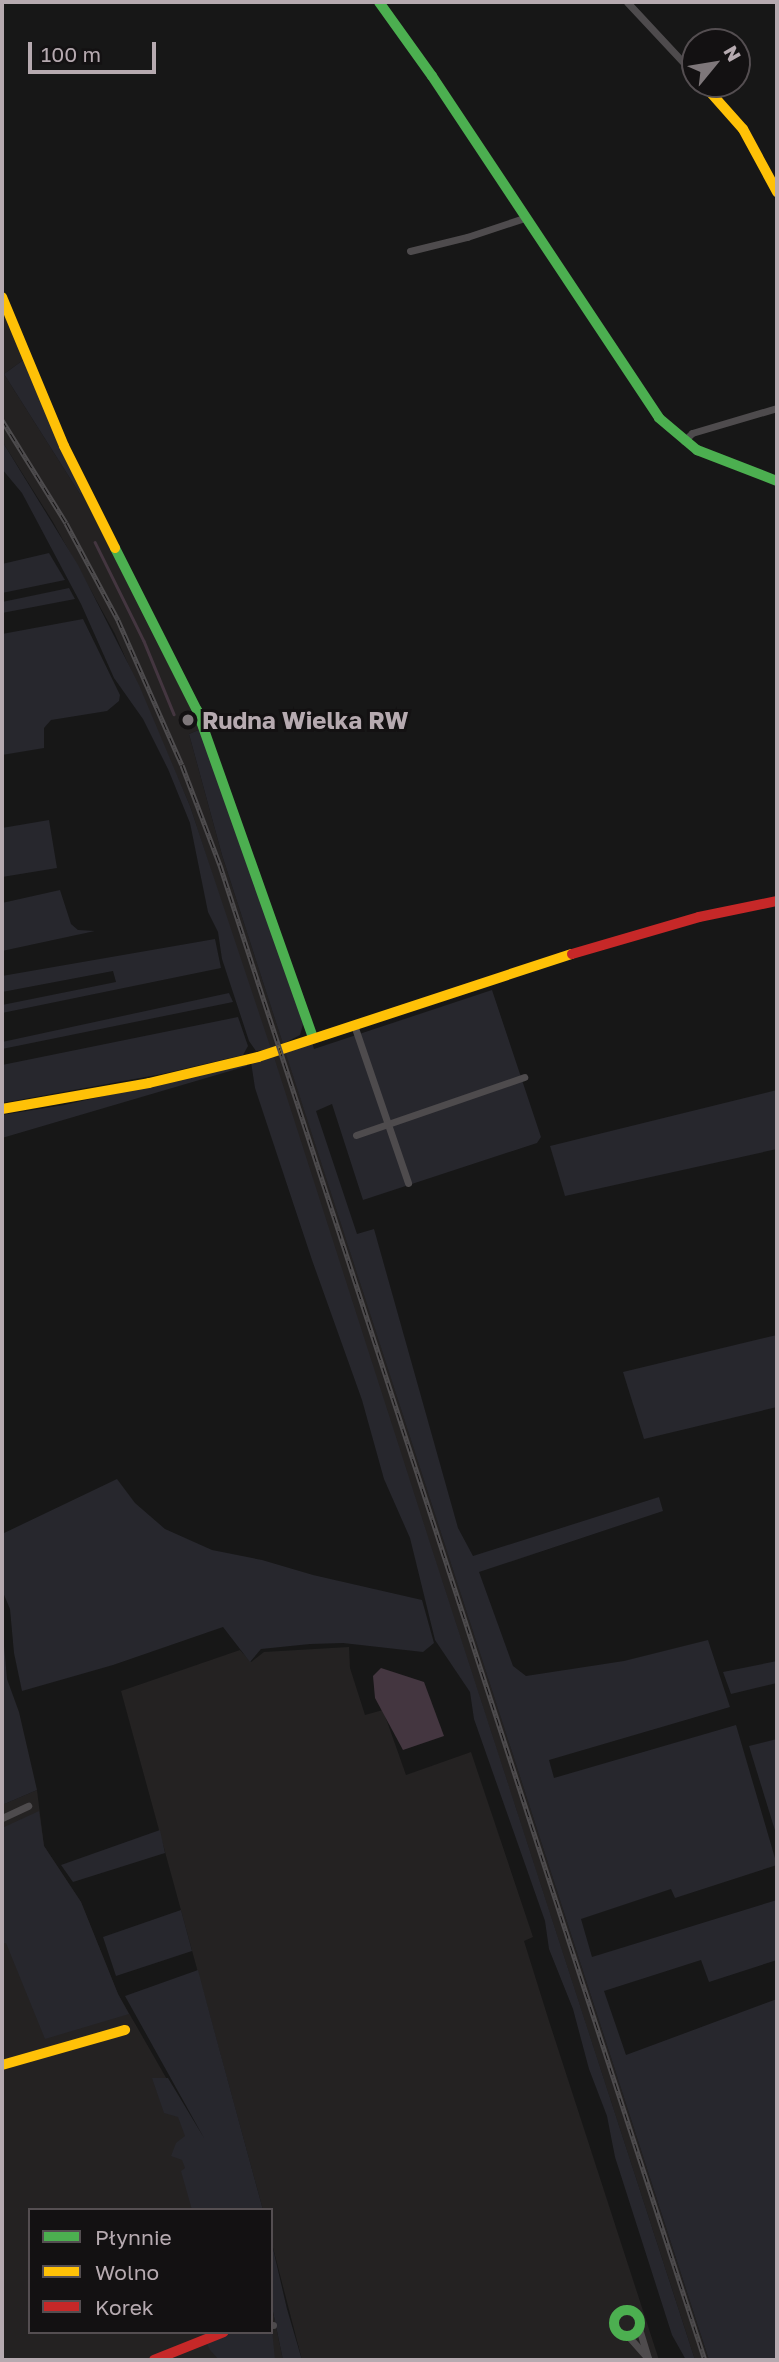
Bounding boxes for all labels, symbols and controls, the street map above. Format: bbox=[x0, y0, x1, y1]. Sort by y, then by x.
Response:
scale bar bbox=[32, 28, 159, 72]
north arrow bbox=[681, 28, 751, 98]
text: 100 m bbox=[41, 41, 101, 67]
text: N bbox=[719, 41, 746, 65]
place label: Rudna Wielka RW bbox=[202, 706, 409, 734]
marker: Rudna Wielka RW bbox=[180, 712, 196, 728]
legend bbox=[28, 2208, 273, 2334]
text: Płynnie bbox=[95, 2224, 172, 2250]
text: Wolno bbox=[95, 2259, 159, 2285]
text: Korek bbox=[95, 2294, 154, 2320]

